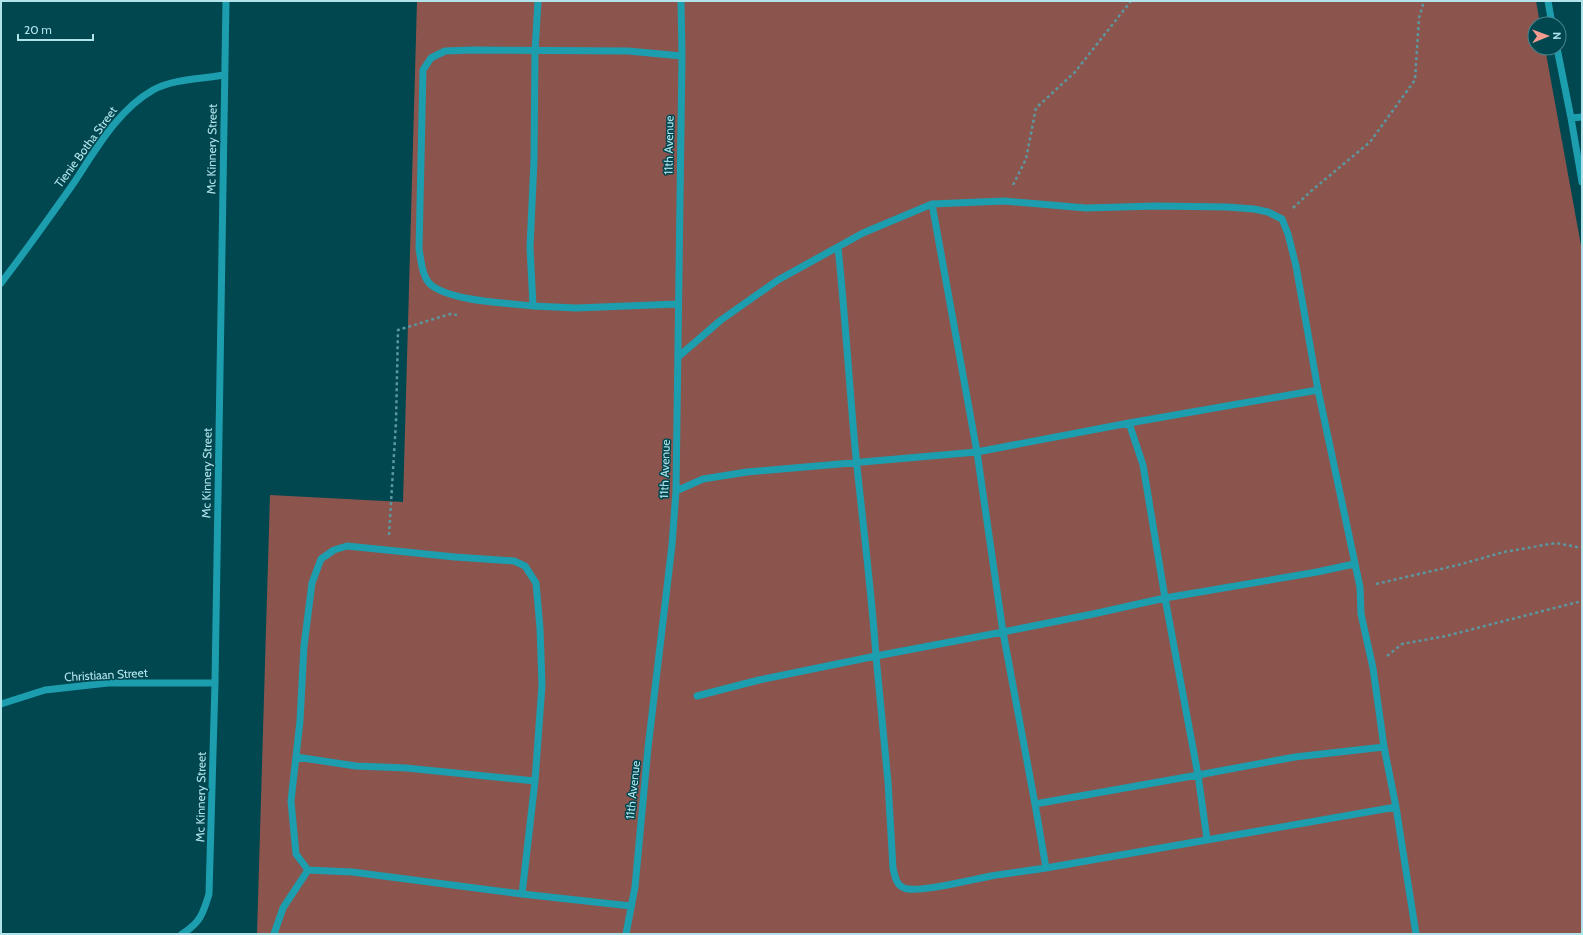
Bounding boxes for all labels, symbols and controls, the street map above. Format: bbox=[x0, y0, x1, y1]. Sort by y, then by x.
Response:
scale bar bbox=[18, 16, 93, 42]
north arrow bbox=[1527, 16, 1567, 56]
text: 20 m bbox=[24, 22, 52, 37]
text: N bbox=[1550, 32, 1564, 40]
street label: Tienie Botha Street bbox=[51, 103, 120, 190]
street label: Mc Kinnery Street bbox=[203, 104, 220, 194]
street label: 11th Avenue bbox=[660, 115, 677, 175]
street label: Mc Kinnery Street bbox=[198, 428, 215, 518]
street label: 11th Avenue bbox=[656, 439, 673, 499]
street label: Christiaan Street bbox=[64, 665, 148, 684]
street label: Mc Kinnery Street bbox=[192, 752, 209, 842]
street label: 11th Avenue bbox=[622, 760, 643, 820]

